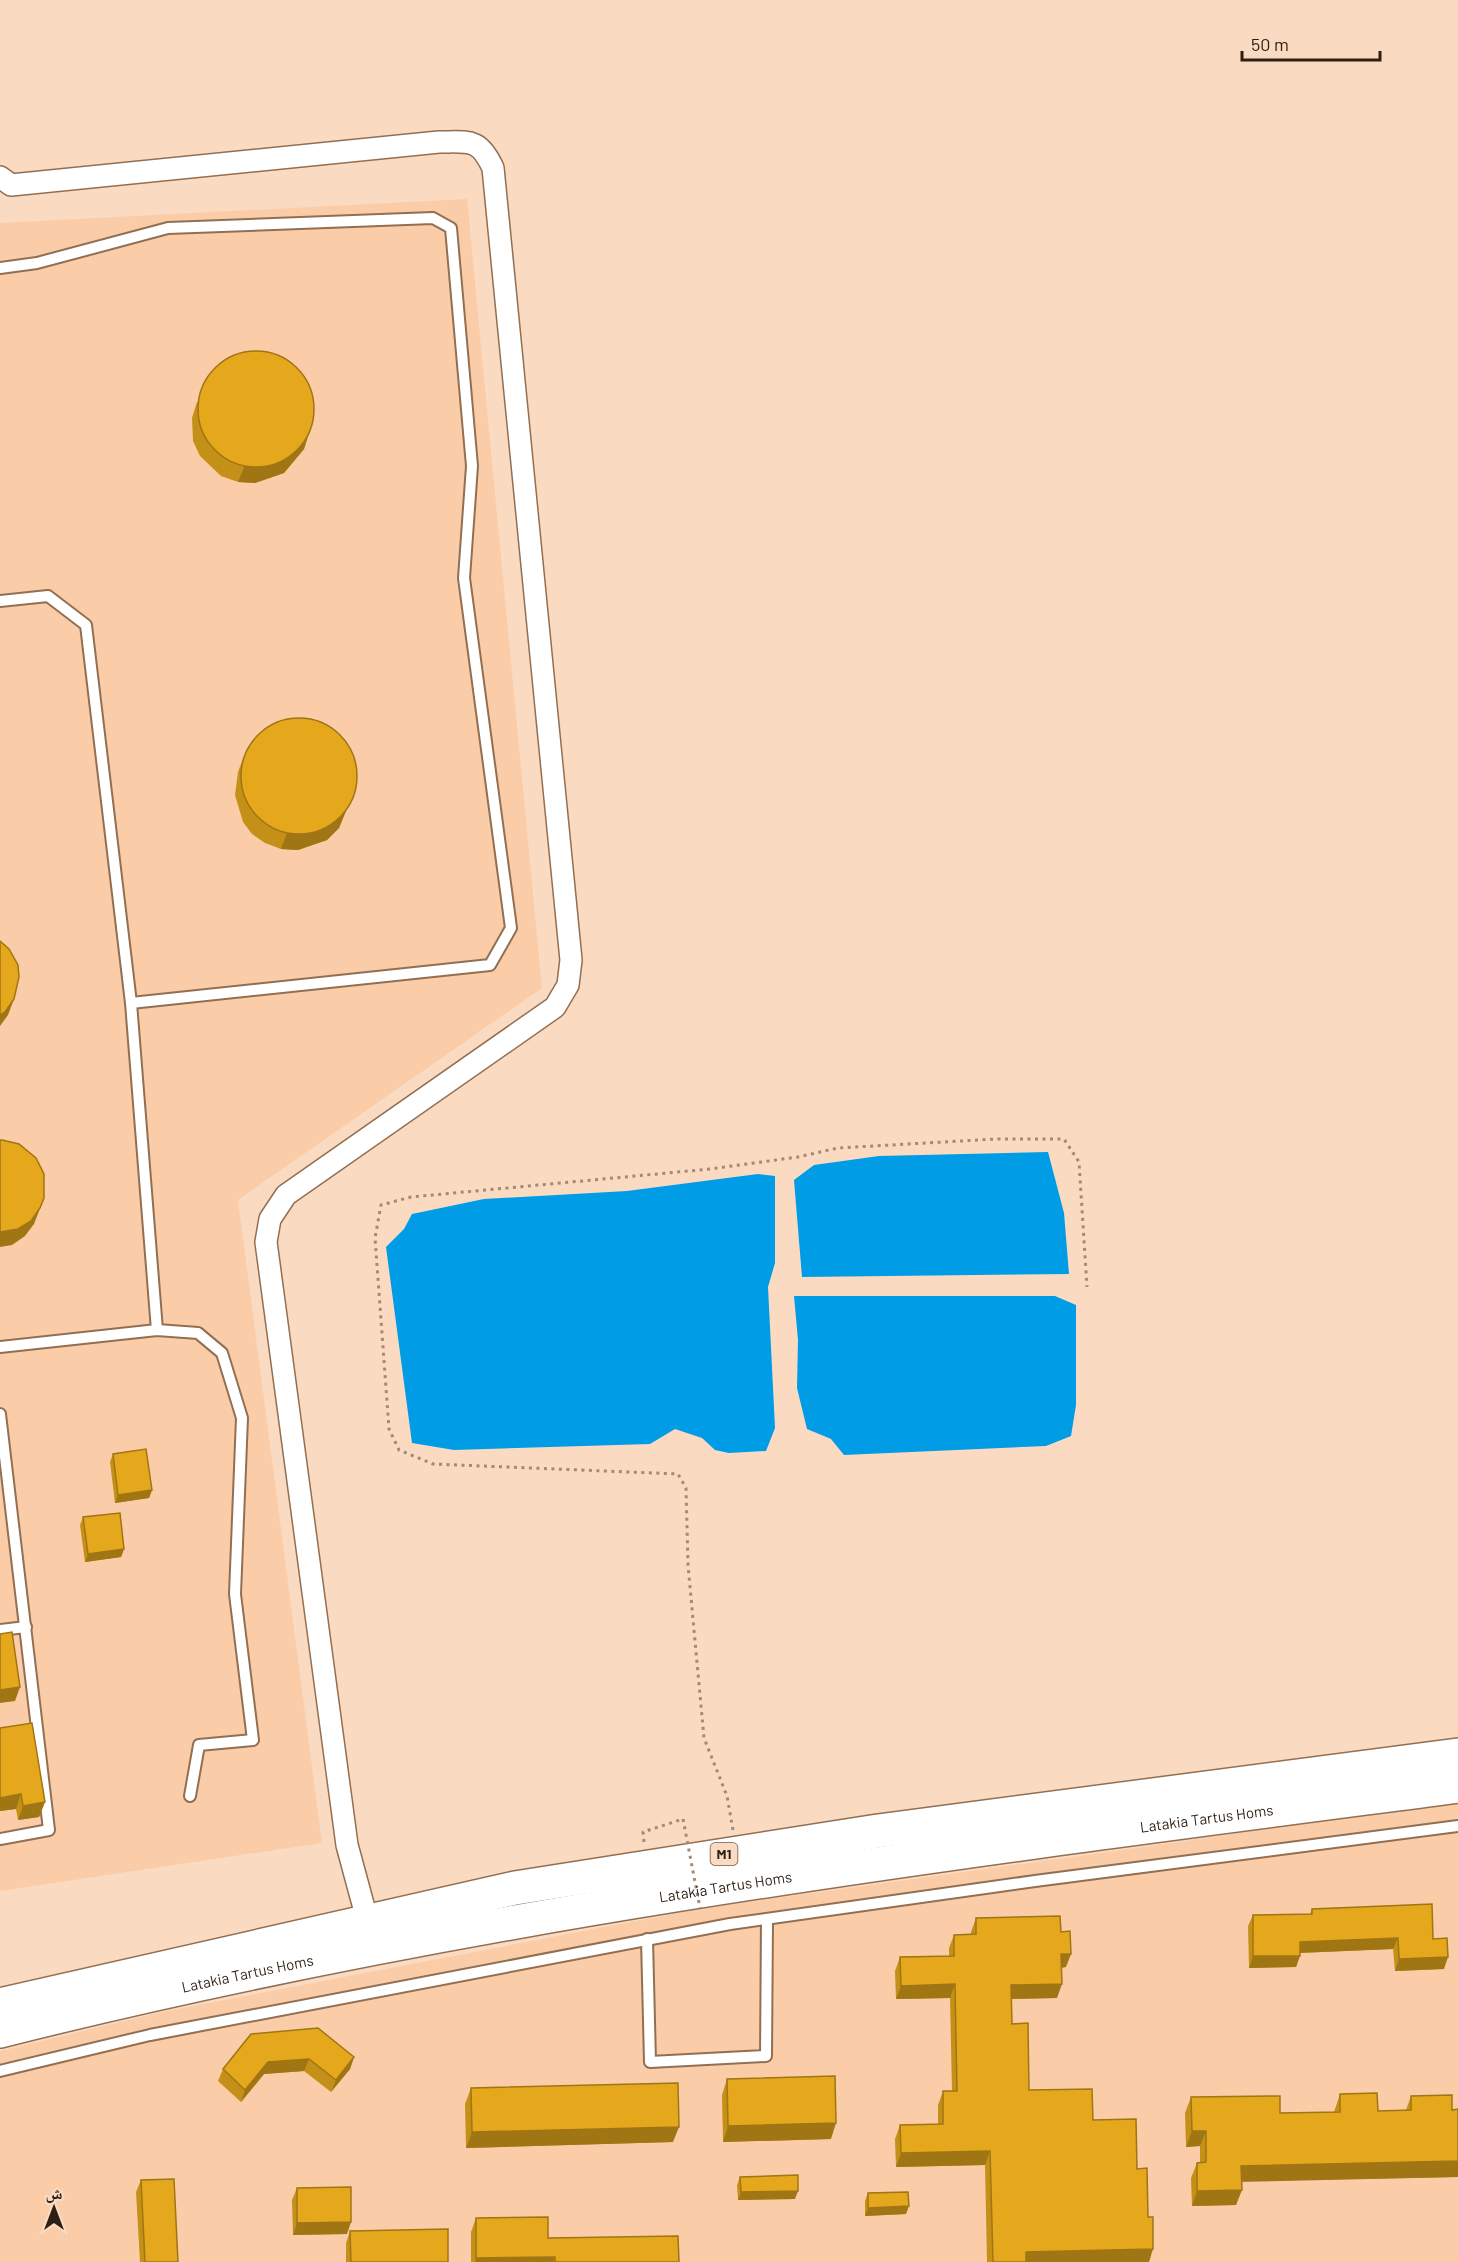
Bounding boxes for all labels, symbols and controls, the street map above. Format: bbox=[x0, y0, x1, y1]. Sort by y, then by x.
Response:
scale bar bbox=[1242, 24, 1380, 62]
text: 50 m bbox=[1251, 33, 1289, 55]
street label: Latakia Tartus Homs bbox=[1139, 1800, 1274, 1836]
road number: M1 bbox=[710, 1843, 738, 1865]
street label: Latakia Tartus Homs bbox=[658, 1867, 793, 1906]
street label: Latakia Tartus Homs bbox=[180, 1950, 315, 1996]
north arrow bbox=[24, 2178, 84, 2238]
text: ش bbox=[46, 2183, 63, 2203]

